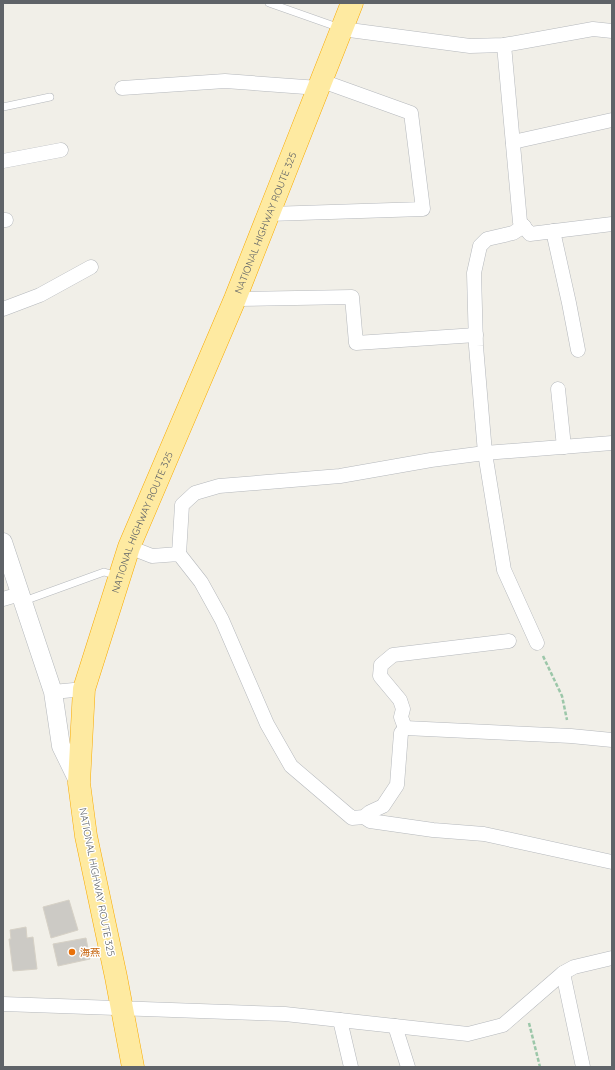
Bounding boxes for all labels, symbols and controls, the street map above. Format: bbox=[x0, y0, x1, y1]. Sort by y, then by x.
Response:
street label: NATIONAL HIGHWAY ROUTE 325 bbox=[231, 150, 299, 295]
street label: NATIONAL HIGHWAY ROUTE 325 bbox=[108, 449, 176, 595]
street label: NATIONAL HIGHWAY ROUTE 325 bbox=[76, 807, 118, 957]
place label: 海燕 bbox=[80, 946, 100, 959]
marker: 海燕 bbox=[67, 947, 77, 957]

